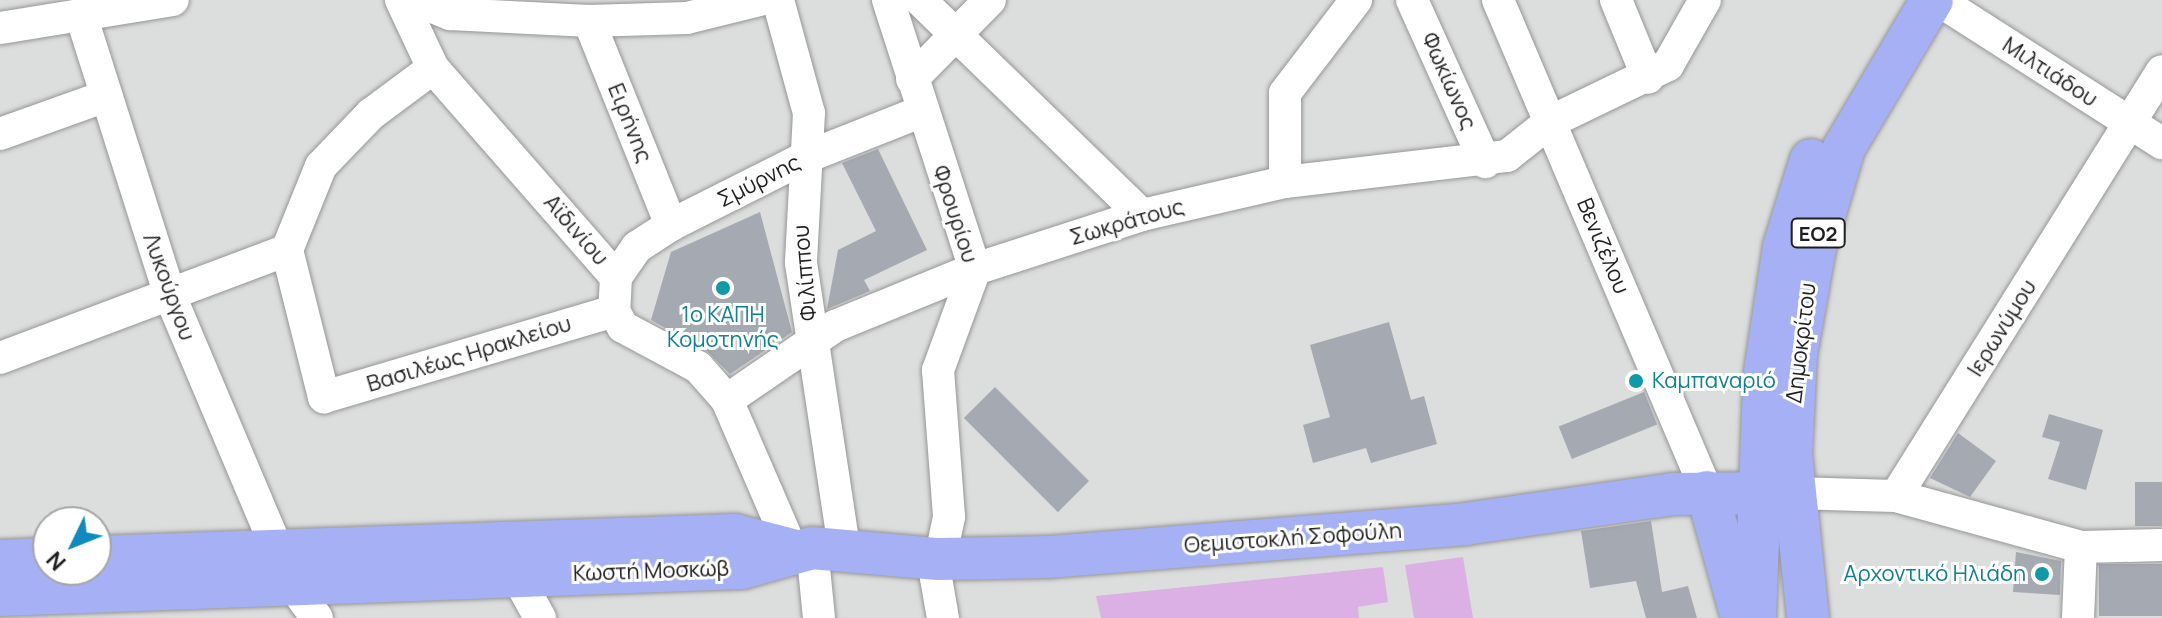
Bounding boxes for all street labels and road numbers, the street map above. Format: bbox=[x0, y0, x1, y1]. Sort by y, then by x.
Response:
street label: Φωκίωνος bbox=[1416, 28, 1482, 134]
street label: Μιλτιάδου bbox=[1998, 32, 2102, 112]
street label: Ειρήνης bbox=[602, 80, 658, 166]
street label: Σμύρνης bbox=[713, 149, 805, 213]
street label: Φρουρίου bbox=[927, 162, 983, 266]
street label: Αϊδινίου bbox=[538, 189, 614, 271]
street label: Σωκράτους bbox=[1067, 193, 1187, 251]
street label: Βενιζέλου bbox=[1571, 194, 1635, 298]
road number: ΕΟ2 bbox=[1790, 217, 1846, 249]
street label: Φιλίππου bbox=[788, 224, 822, 322]
street label: Λυκούργου bbox=[137, 230, 201, 344]
street label: Ιερωνύμου bbox=[1962, 275, 2042, 381]
street label: Δημοκρίτου bbox=[1781, 281, 1821, 405]
street label: Βασιλέως Ηρακλείου bbox=[364, 310, 574, 398]
street label: Θεμιστοκλή Σοφούλη bbox=[1183, 517, 1403, 559]
street label: Κωστή Μοσκώβ bbox=[573, 555, 729, 587]

